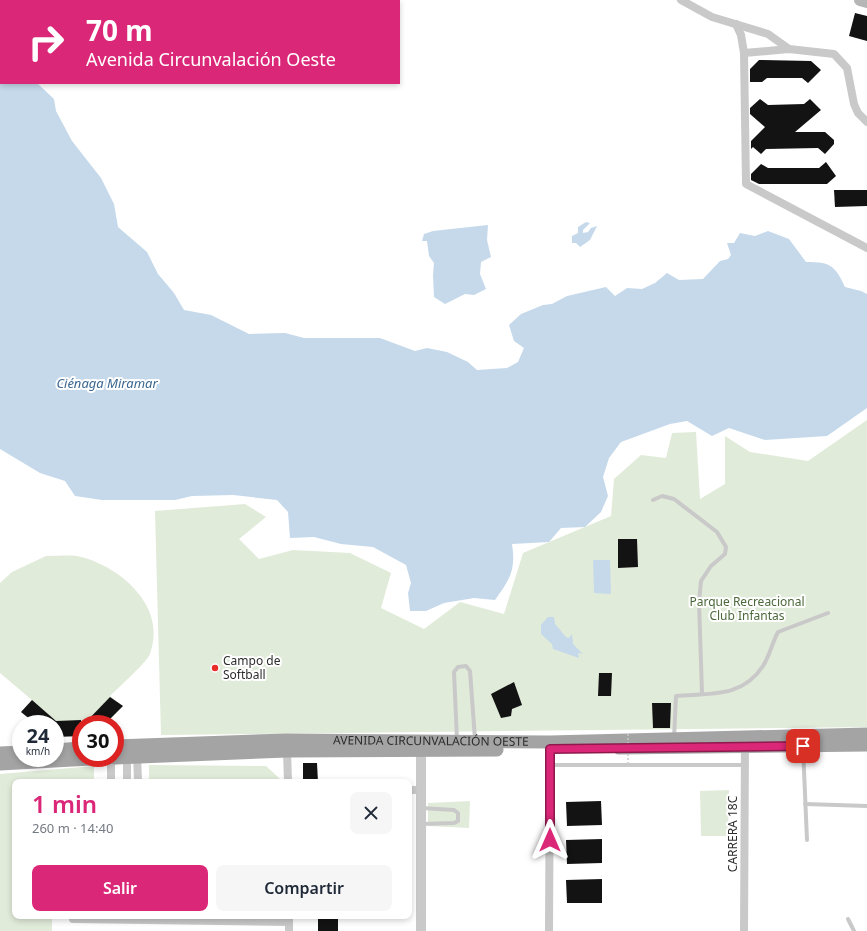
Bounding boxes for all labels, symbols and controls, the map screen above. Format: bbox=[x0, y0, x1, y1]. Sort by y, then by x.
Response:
text: 70 m bbox=[86, 11, 153, 49]
icon: right bbox=[20, 16, 72, 68]
text: Avenida Circunvalación Oeste bbox=[86, 47, 336, 71]
water label: Ciénaga Miramar bbox=[56, 374, 158, 392]
park label: Parque Recreacional Club Infantas bbox=[690, 593, 804, 624]
place label: Campo de Softball bbox=[223, 652, 281, 683]
marker: Campo de Softball bbox=[210, 663, 220, 673]
speed limit sign: 30 bbox=[72, 715, 124, 767]
text: 24 bbox=[27, 722, 49, 749]
pin bbox=[786, 729, 820, 763]
street label: AVENIDA CIRCUNVALACIÓN OESTE bbox=[333, 731, 529, 750]
icon: arrive bbox=[792, 735, 814, 757]
text: km/h bbox=[26, 744, 50, 758]
text: 1 min bbox=[32, 787, 97, 820]
button: close bbox=[350, 792, 392, 834]
street label: CARRERA 18C bbox=[724, 795, 741, 872]
text: 260 m · 14:40 bbox=[32, 819, 113, 837]
position arrow bbox=[529, 819, 571, 861]
button: Salir bbox=[32, 865, 208, 911]
button: Compartir bbox=[216, 865, 392, 911]

